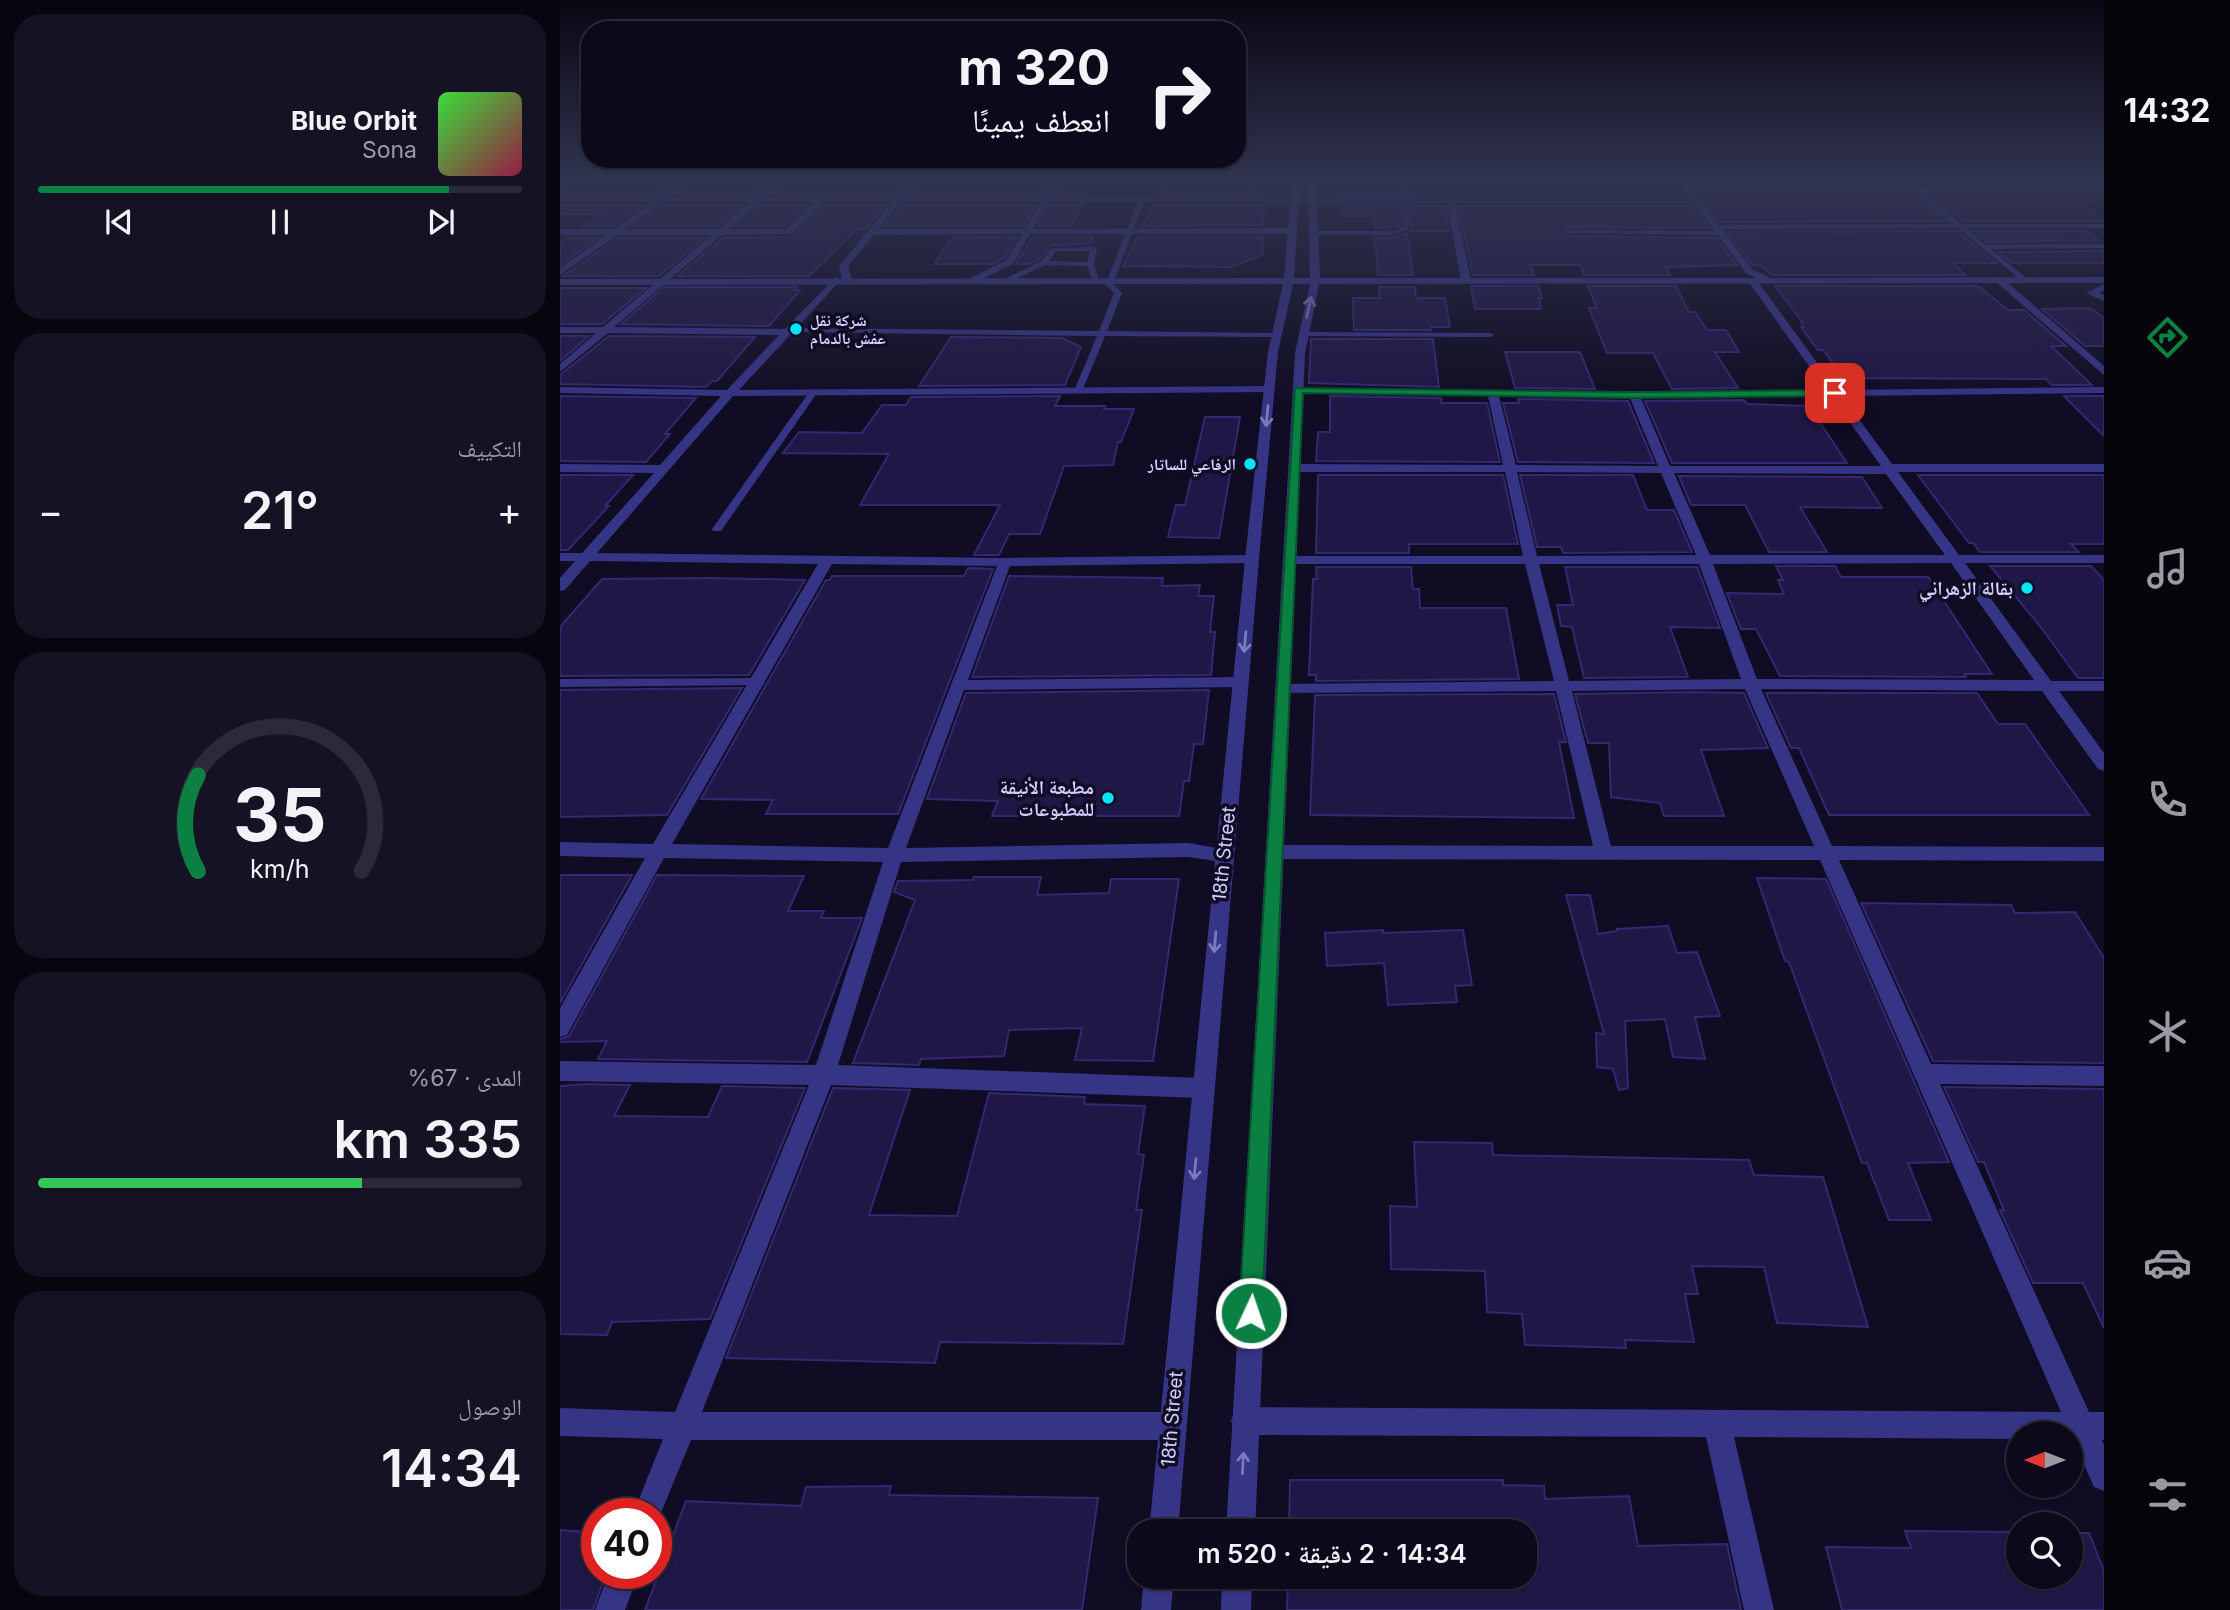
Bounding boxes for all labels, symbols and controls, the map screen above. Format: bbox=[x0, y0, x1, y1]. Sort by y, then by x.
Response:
text: 320 m bbox=[958, 38, 1110, 97]
icon: right bbox=[1134, 49, 1225, 140]
text: 14:32 bbox=[2124, 91, 2210, 130]
text: انعطف يمينًا bbox=[972, 101, 1110, 140]
text: Blue Orbit bbox=[291, 105, 417, 136]
text: Sona bbox=[362, 136, 417, 164]
icon: previous bbox=[100, 203, 138, 241]
icon: pause bbox=[261, 203, 299, 241]
icon: next bbox=[422, 203, 460, 241]
one-way arrow bbox=[1303, 296, 1316, 319]
place label: شركة نقل عفش بالدمام bbox=[810, 310, 886, 350]
icon: directions bbox=[2143, 313, 2192, 362]
marker: شركة نقل عفش بالدمام bbox=[788, 321, 804, 337]
pin bbox=[1805, 363, 1865, 423]
icon: arrive bbox=[1816, 374, 1854, 412]
one-way arrow bbox=[1260, 404, 1273, 427]
text: التكييف bbox=[457, 435, 522, 463]
place label: الرفاعي للساتار bbox=[1147, 454, 1236, 477]
marker: الرفاعي للساتار bbox=[1242, 456, 1258, 472]
text: 21° bbox=[241, 479, 319, 542]
text: − bbox=[38, 488, 63, 534]
text: + bbox=[497, 488, 522, 534]
icon: music bbox=[2143, 544, 2192, 593]
place label: بقالة الزهراني bbox=[1919, 577, 2013, 603]
marker: بقالة الزهراني bbox=[2019, 580, 2035, 596]
one-way arrow bbox=[1238, 631, 1251, 653]
text: 35 bbox=[233, 770, 327, 859]
icon: phone bbox=[2143, 775, 2192, 824]
place label: مطبعة الأنيقة للمطبوعات bbox=[1000, 776, 1094, 821]
marker: مطبعة الأنيقة للمطبوعات bbox=[1100, 790, 1116, 806]
street label: 18th Street bbox=[1208, 805, 1240, 903]
text: km/h bbox=[250, 854, 310, 884]
one-way arrow bbox=[1209, 930, 1222, 953]
icon: climate bbox=[2143, 1007, 2192, 1056]
text: المدى · 67% bbox=[408, 1064, 522, 1092]
text: 335 km bbox=[334, 1108, 522, 1171]
one-way arrow bbox=[1188, 1157, 1201, 1179]
icon: car bbox=[2143, 1238, 2192, 1287]
position arrow bbox=[1214, 1276, 1288, 1350]
street label: 18th Street bbox=[1156, 1370, 1188, 1468]
text: الوصول bbox=[458, 1393, 522, 1421]
north arrow bbox=[2006, 1421, 2082, 1498]
map controls bbox=[2006, 1421, 2083, 1589]
text: 14:34 bbox=[381, 1437, 522, 1500]
one-way arrow bbox=[1237, 1452, 1250, 1475]
icon: filters bbox=[2143, 1470, 2192, 1519]
speed limit sign: 40 bbox=[581, 1498, 672, 1589]
button: search bbox=[2006, 1512, 2083, 1589]
text: 14:34 · 2 دقيقة · 520 m bbox=[1197, 1538, 1467, 1569]

